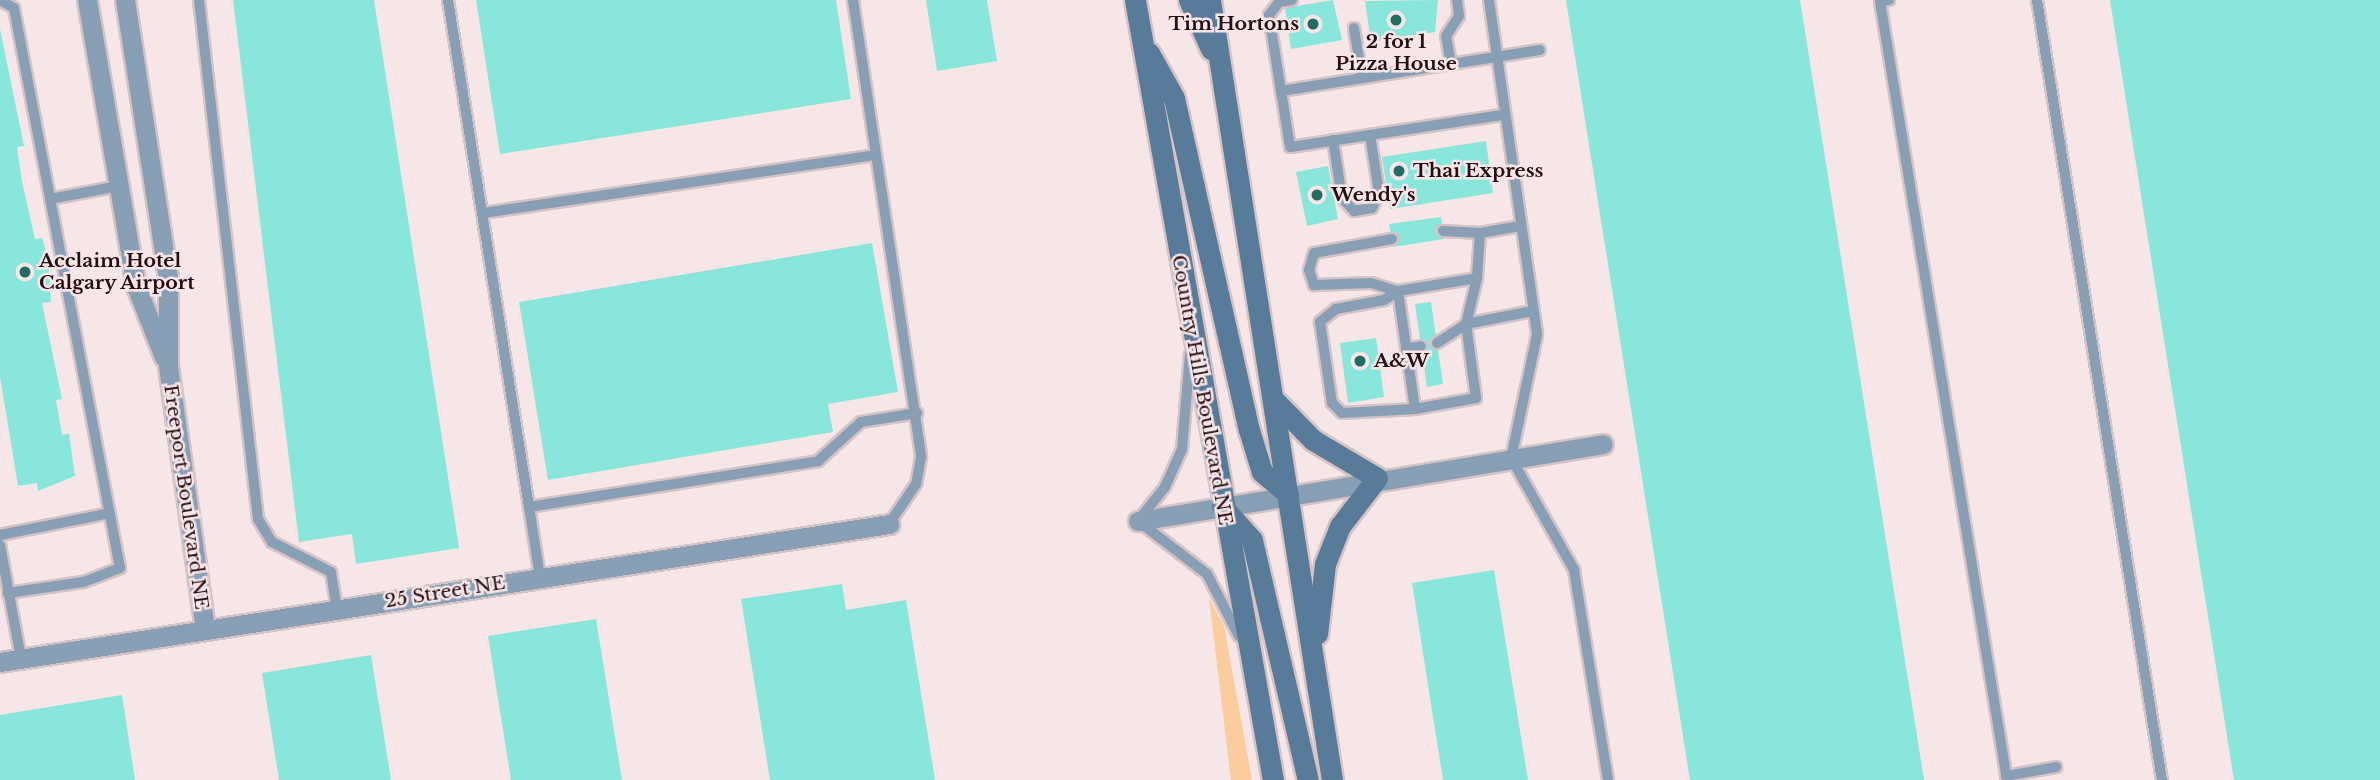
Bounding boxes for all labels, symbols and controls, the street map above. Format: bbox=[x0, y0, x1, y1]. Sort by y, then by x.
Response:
marker: 2 for 1 Pizza House bbox=[1388, 12, 1404, 28]
place label: Tim Hortons bbox=[1169, 13, 1299, 35]
marker: Tim Hortons bbox=[1305, 16, 1321, 32]
place label: 2 for 1 Pizza House bbox=[1335, 31, 1457, 75]
place label: Thaï Express bbox=[1413, 160, 1543, 182]
marker: Thaï Express bbox=[1391, 163, 1407, 179]
place label: Wendy's bbox=[1331, 184, 1416, 206]
marker: Wendy's bbox=[1309, 187, 1325, 203]
place label: Acclaim Hotel Calgary Airport bbox=[39, 250, 196, 294]
street label: Country Hills Boulevard NE bbox=[1167, 253, 1237, 527]
marker: Acclaim Hotel Calgary Airport bbox=[17, 264, 33, 280]
place label: A&W bbox=[1374, 350, 1429, 372]
marker: A&W bbox=[1352, 353, 1368, 369]
street label: Freeport Boulevard NE bbox=[159, 383, 213, 611]
street label: 25 Street NE bbox=[383, 571, 507, 613]

